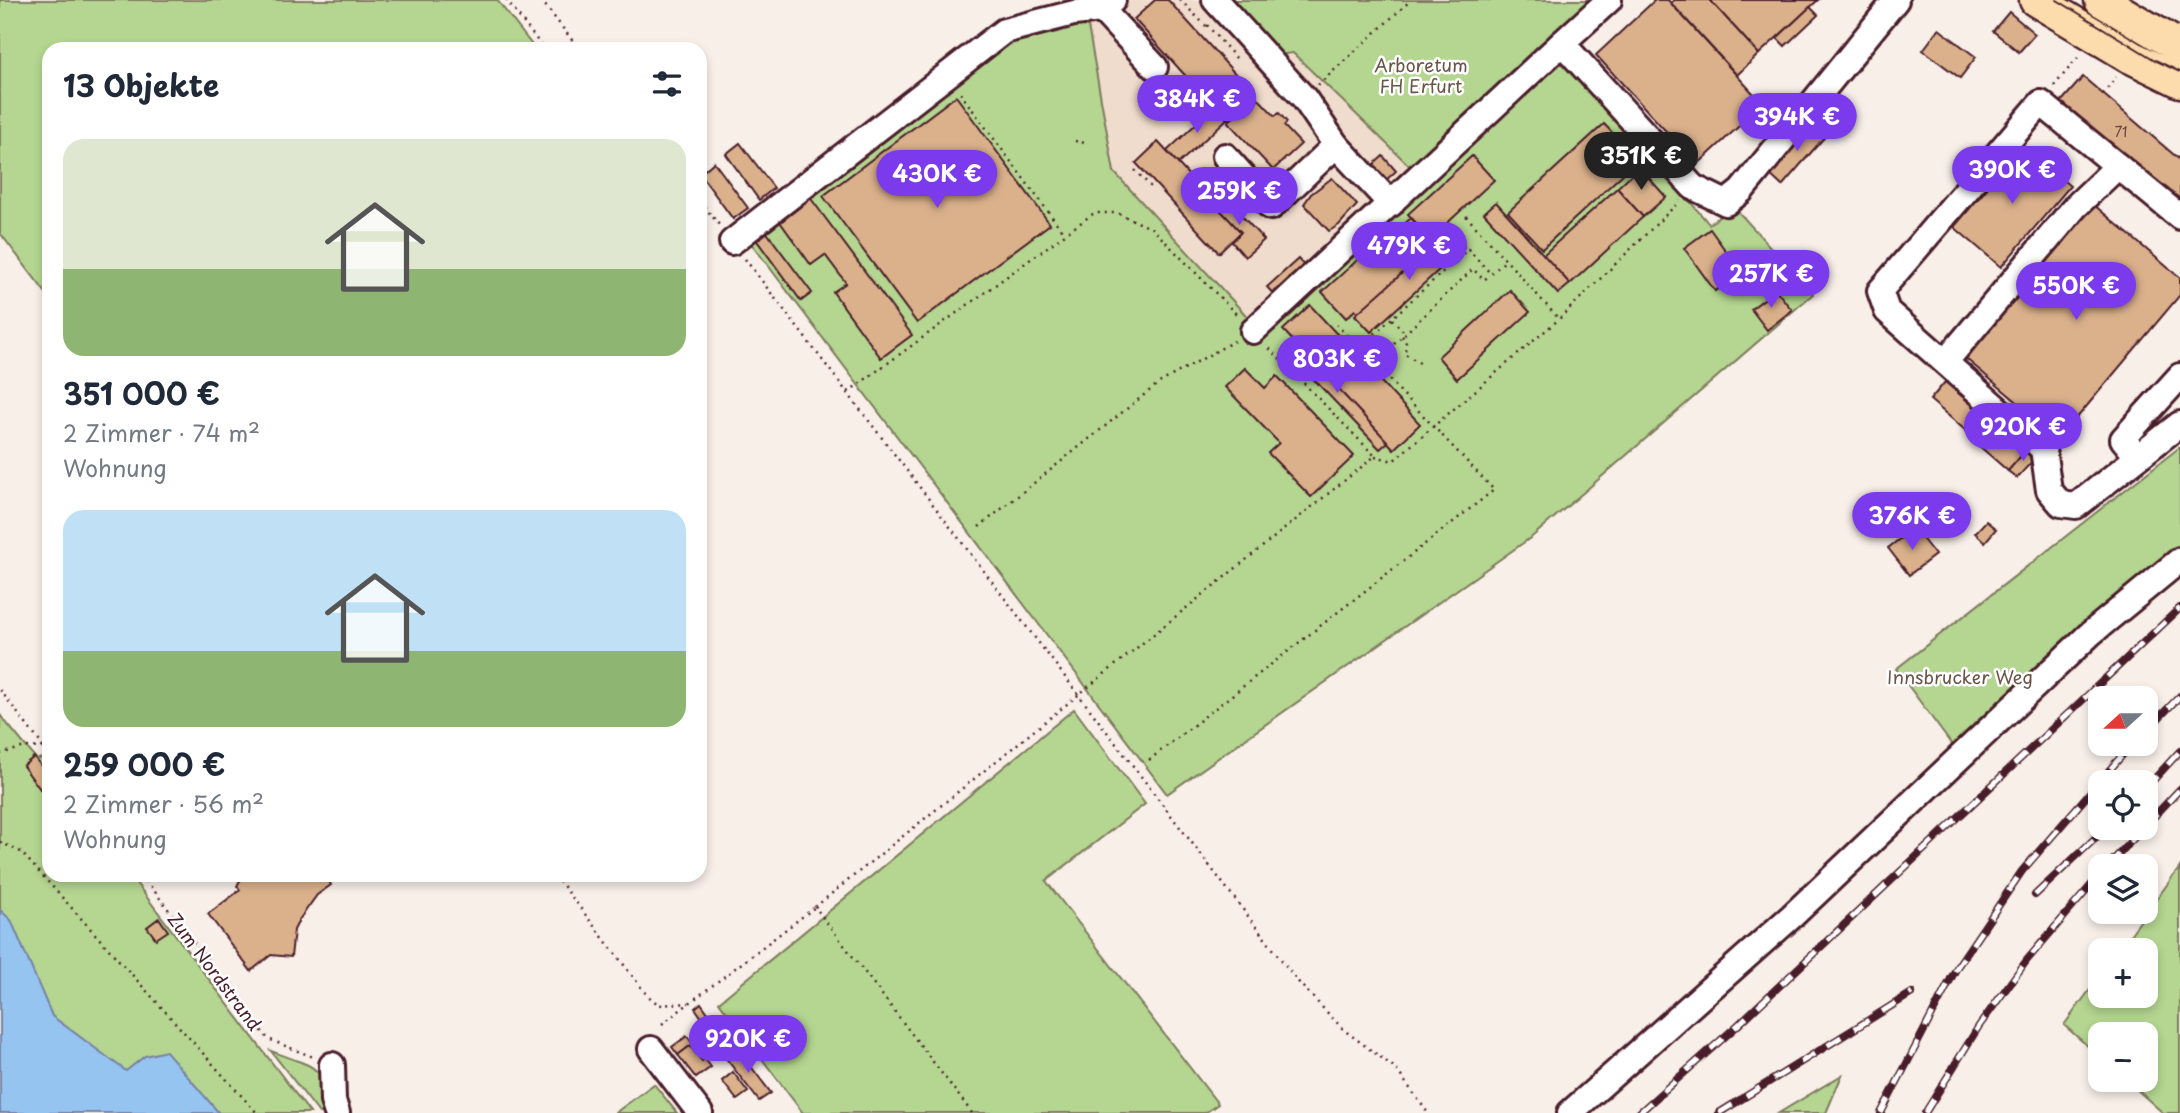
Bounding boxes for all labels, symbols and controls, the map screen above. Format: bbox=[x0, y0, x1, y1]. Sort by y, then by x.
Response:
park label: Arboretum FH Erfurt bbox=[1374, 51, 1468, 99]
text: 13 Objekte bbox=[63, 62, 219, 107]
icon: filters bbox=[648, 65, 686, 103]
pin: 384K € bbox=[1140, 76, 1254, 135]
text: 384K € bbox=[1153, 80, 1241, 115]
pin: 394K € bbox=[1740, 94, 1854, 153]
text: 394K € bbox=[1754, 98, 1840, 133]
house number: 71 bbox=[2114, 121, 2128, 142]
pin: 351K € bbox=[1584, 132, 1698, 192]
text: 351K € bbox=[1600, 137, 1682, 172]
pin: 390K € bbox=[1955, 146, 2069, 206]
pin: 430K € bbox=[880, 150, 994, 210]
text: 390K € bbox=[1968, 151, 2056, 186]
text: 430K € bbox=[892, 155, 982, 190]
pin: 259K € bbox=[1182, 168, 1296, 227]
text: 259K € bbox=[1197, 172, 1281, 207]
icon: home bbox=[312, 184, 438, 310]
pin: 479K € bbox=[1352, 222, 1466, 282]
text: 479K € bbox=[1367, 227, 1451, 262]
pin: 257K € bbox=[1714, 250, 1828, 310]
text: 257K € bbox=[1728, 255, 1814, 290]
pin: 550K € bbox=[2019, 262, 2133, 322]
text: 550K € bbox=[2032, 267, 2120, 302]
pin: 803K € bbox=[1280, 336, 1394, 395]
text: 803K € bbox=[1293, 340, 1381, 375]
text: 351 000 € bbox=[63, 370, 220, 415]
pin: 920K € bbox=[1966, 404, 2080, 463]
text: 920K € bbox=[1980, 408, 2066, 443]
text: 2 Zimmer · 74 m² bbox=[63, 415, 260, 450]
text: Wohnung bbox=[63, 450, 167, 485]
pin: 376K € bbox=[1855, 492, 1969, 552]
text: 376K € bbox=[1868, 497, 1956, 532]
icon: home bbox=[312, 555, 438, 681]
park label: Innsbrucker Weg bbox=[1887, 663, 2033, 690]
north arrow bbox=[2088, 686, 2158, 756]
map controls bbox=[2088, 686, 2158, 1092]
text: 259 000 € bbox=[63, 741, 226, 786]
button: locate bbox=[2088, 770, 2158, 840]
text: 2 Zimmer · 56 m² bbox=[63, 786, 264, 821]
text: Wohnung bbox=[63, 821, 167, 856]
button: layers bbox=[2088, 854, 2158, 924]
street label: Zum Nordstrand bbox=[162, 906, 268, 1036]
button: + bbox=[2088, 938, 2158, 1008]
pin: 920K € bbox=[691, 1016, 805, 1075]
text: 920K € bbox=[705, 1020, 791, 1055]
button: − bbox=[2088, 1022, 2158, 1092]

